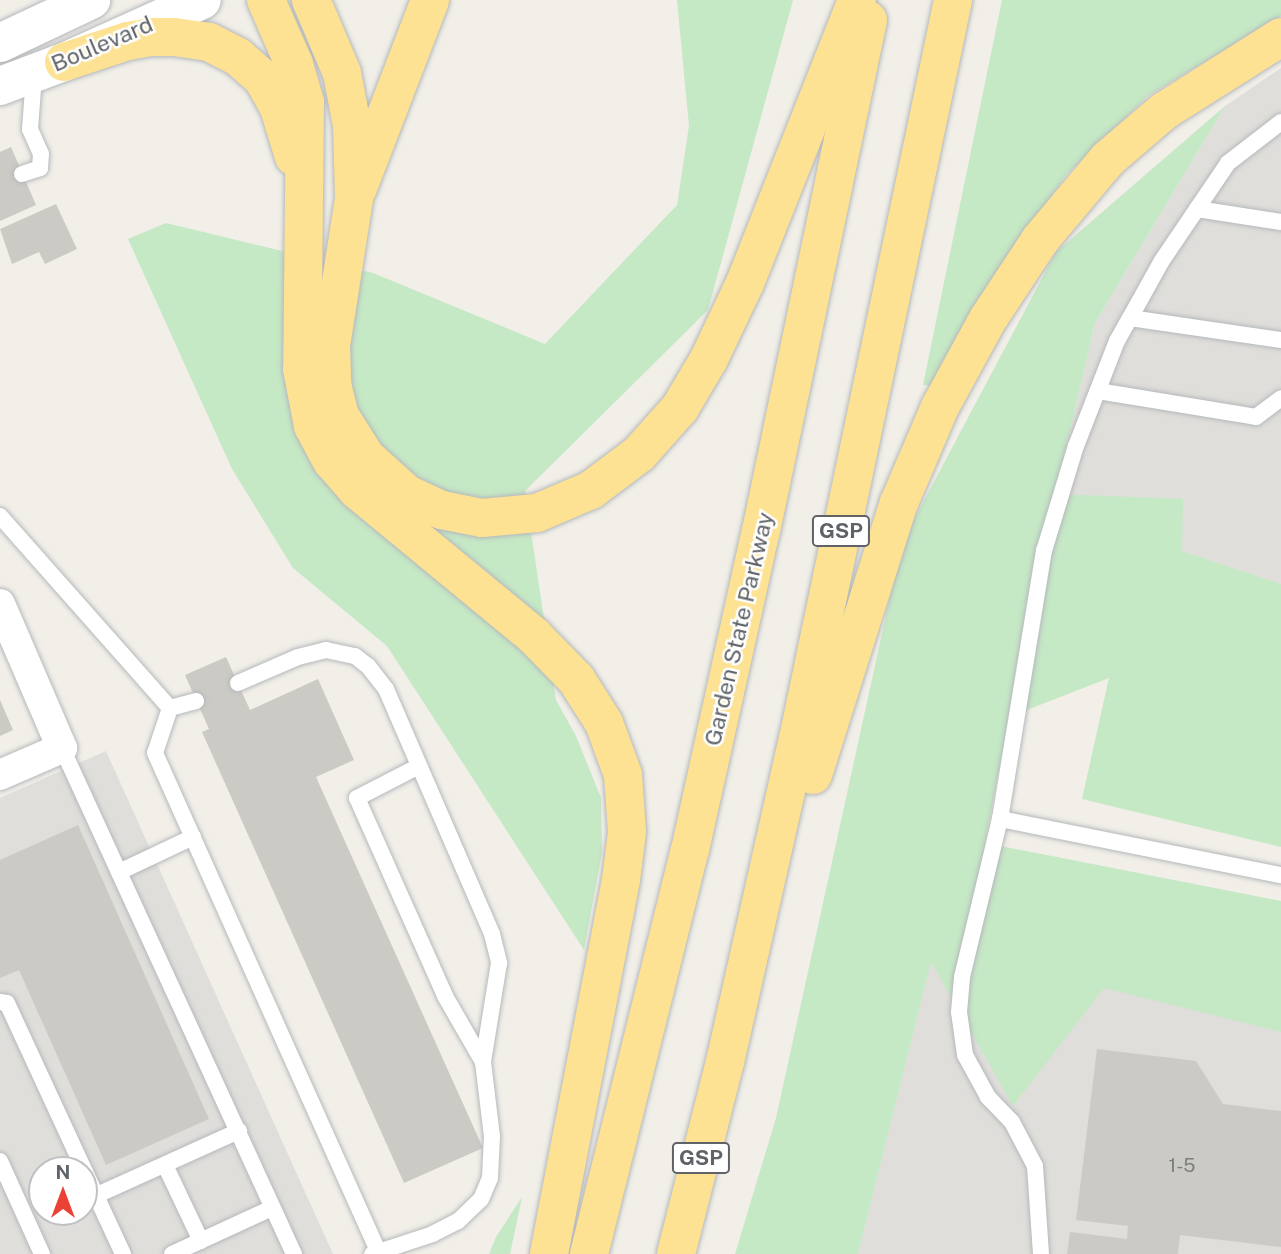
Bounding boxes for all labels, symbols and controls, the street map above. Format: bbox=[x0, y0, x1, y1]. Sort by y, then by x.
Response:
street label: Boulevard bbox=[47, 10, 157, 78]
street label: Garden State Parkway bbox=[699, 509, 779, 749]
road number: GSP bbox=[811, 514, 871, 548]
road number: GSP bbox=[671, 1140, 731, 1176]
house number: 1-5 bbox=[1168, 1155, 1196, 1177]
north arrow bbox=[28, 1156, 98, 1226]
text: N bbox=[56, 1161, 70, 1183]

